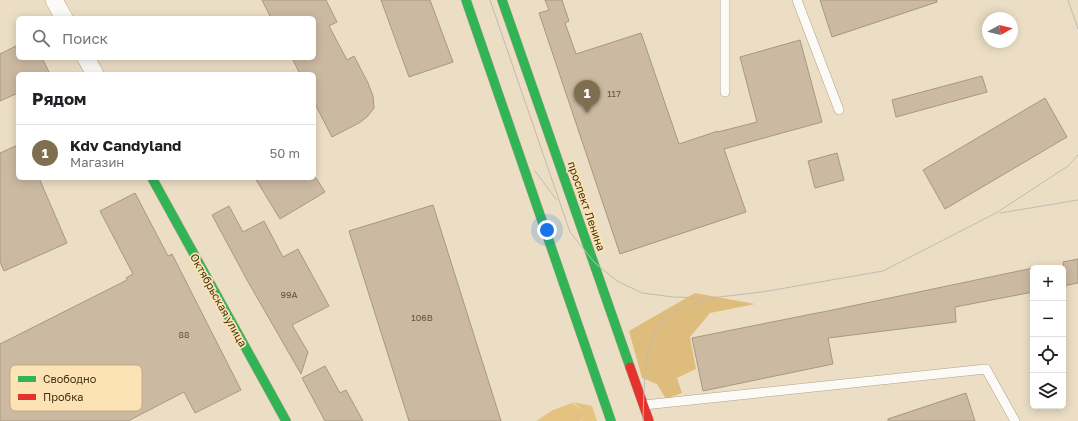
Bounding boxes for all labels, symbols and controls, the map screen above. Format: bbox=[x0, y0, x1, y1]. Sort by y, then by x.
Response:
north arrow bbox=[982, 12, 1018, 48]
search box bbox=[16, 16, 316, 60]
icon: search bbox=[30, 27, 52, 49]
text: Поиск bbox=[62, 29, 108, 47]
pin: 1 bbox=[574, 80, 600, 113]
text: Рядом bbox=[32, 88, 86, 109]
house number: 117 bbox=[607, 88, 621, 99]
text: Kdv Candyland bbox=[70, 136, 181, 154]
text: 1 bbox=[42, 145, 48, 161]
text: 50 m bbox=[270, 145, 300, 161]
text: Магазин bbox=[70, 154, 124, 170]
street label: проспект Ленина bbox=[566, 159, 608, 253]
your location bbox=[537, 220, 557, 240]
street label: Октябрьская улица bbox=[188, 251, 250, 349]
map controls bbox=[1030, 265, 1066, 409]
button: + bbox=[1030, 265, 1066, 301]
house number: 99А bbox=[281, 289, 297, 300]
button: − bbox=[1030, 301, 1066, 337]
house number: 106В bbox=[411, 312, 433, 323]
house number: 88 bbox=[179, 329, 189, 340]
button: locate bbox=[1030, 337, 1066, 373]
legend bbox=[10, 365, 142, 411]
text: Свободно bbox=[43, 372, 97, 385]
button: layers bbox=[1030, 373, 1066, 409]
text: Пробка bbox=[43, 390, 84, 403]

